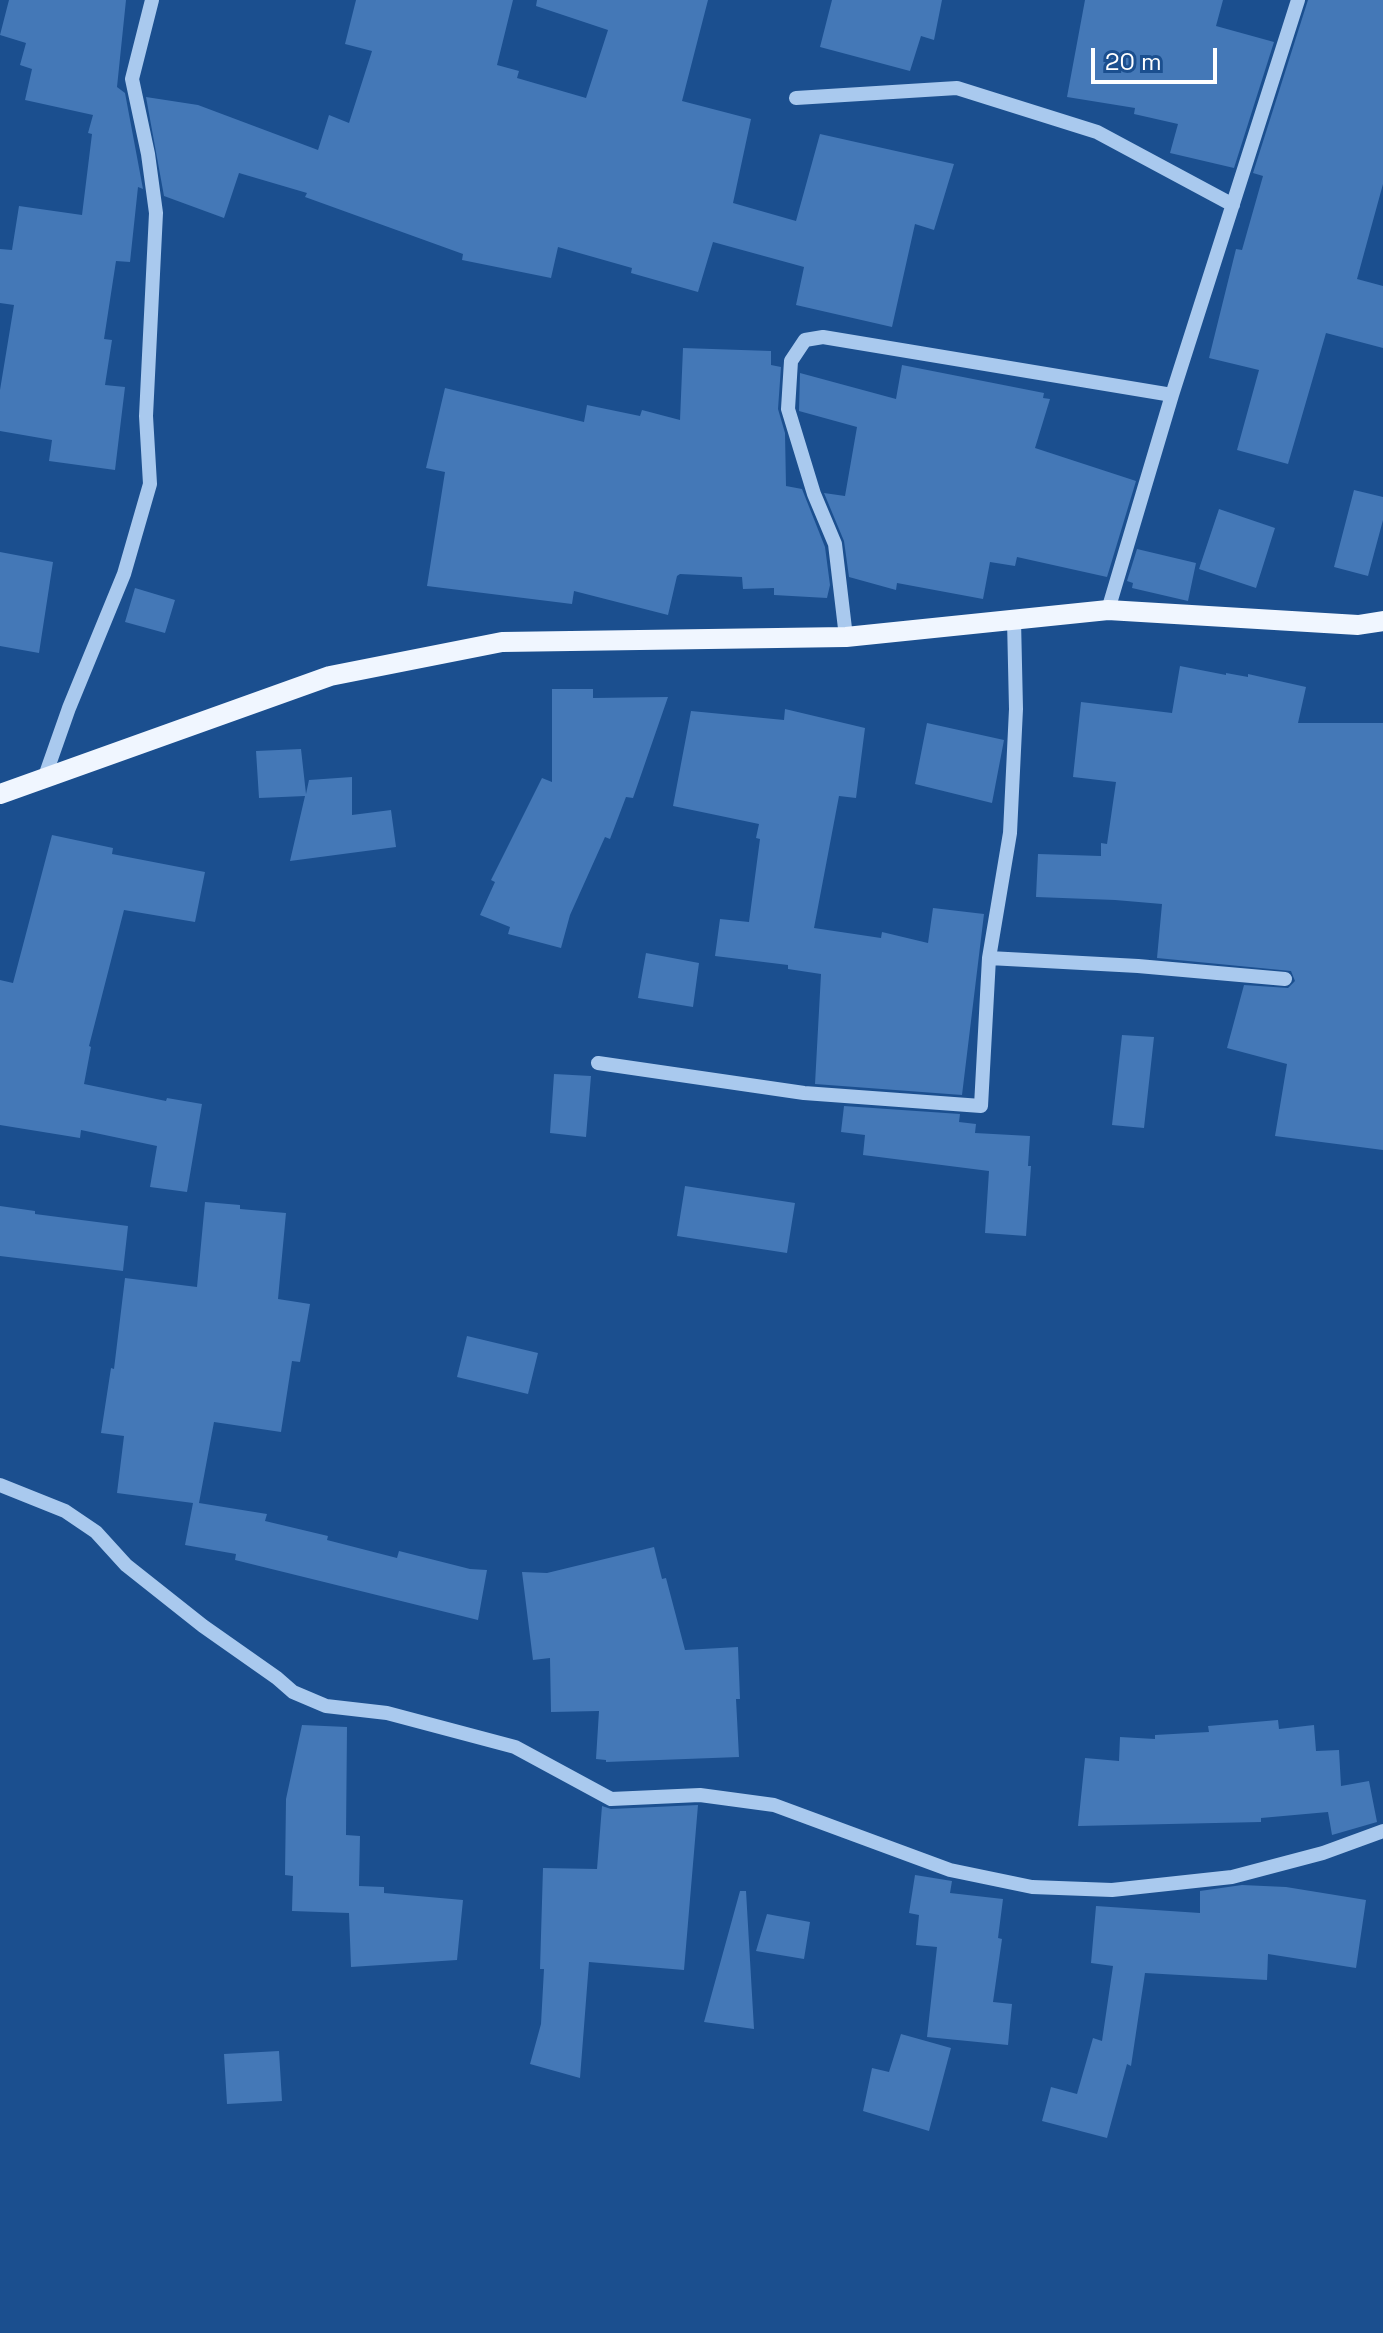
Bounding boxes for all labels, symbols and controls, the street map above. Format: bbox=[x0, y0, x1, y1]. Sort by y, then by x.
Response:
scale bar bbox=[1095, 32, 1221, 82]
text: 20 m bbox=[1105, 46, 1162, 77]

